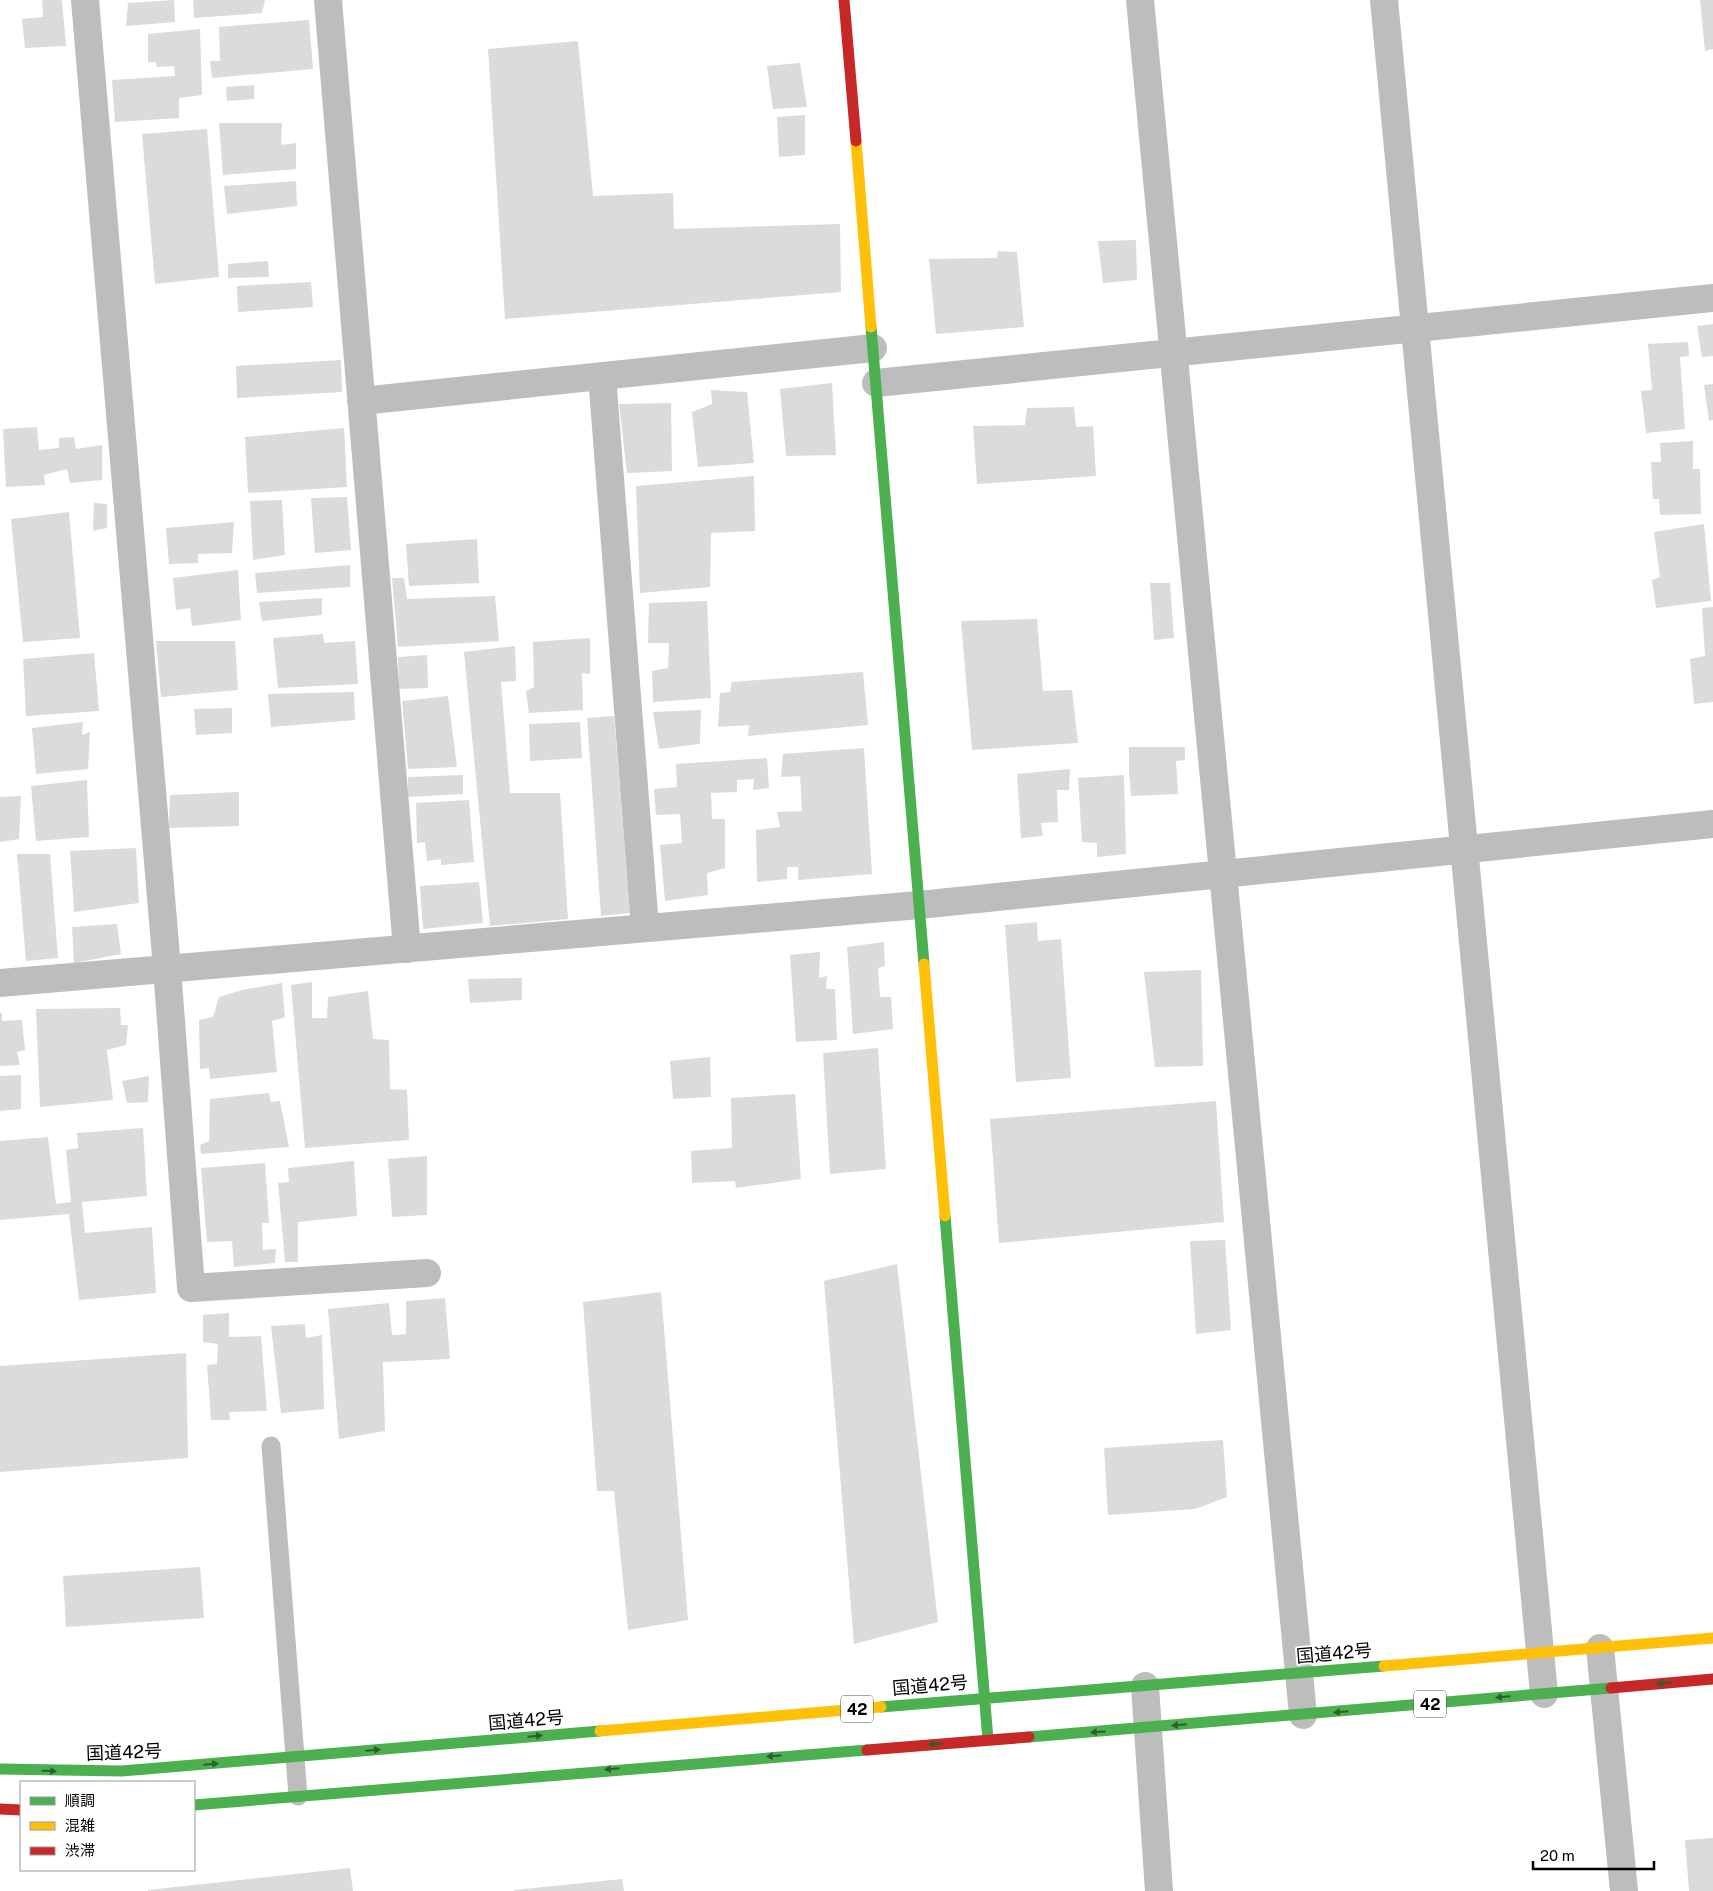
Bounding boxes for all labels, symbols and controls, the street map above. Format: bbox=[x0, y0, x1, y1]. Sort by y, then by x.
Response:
street label: 国道42号 bbox=[1295, 1639, 1373, 1667]
street label: 国道42号 bbox=[891, 1671, 969, 1699]
one-way arrow bbox=[1656, 1680, 1672, 1688]
road number: 42 bbox=[1414, 1690, 1446, 1718]
one-way arrow bbox=[1494, 1693, 1510, 1701]
road number: 42 bbox=[841, 1696, 873, 1722]
street label: 国道42号 bbox=[487, 1706, 565, 1734]
one-way arrow bbox=[1332, 1708, 1348, 1716]
one-way arrow bbox=[1170, 1722, 1186, 1730]
one-way arrow bbox=[1090, 1728, 1106, 1736]
one-way arrow bbox=[527, 1732, 543, 1740]
street label: 国道42号 bbox=[86, 1740, 162, 1764]
one-way arrow bbox=[928, 1741, 944, 1749]
one-way arrow bbox=[365, 1746, 381, 1754]
one-way arrow bbox=[766, 1753, 782, 1761]
one-way arrow bbox=[203, 1760, 219, 1768]
one-way arrow bbox=[604, 1765, 620, 1773]
one-way arrow bbox=[41, 1767, 57, 1775]
legend bbox=[20, 1781, 195, 1871]
text: 順調 bbox=[65, 1792, 95, 1809]
text: 混雑 bbox=[65, 1817, 95, 1834]
scale bar bbox=[1533, 1838, 1654, 1870]
text: 渋滞 bbox=[65, 1842, 95, 1859]
text: 20 m bbox=[1540, 1847, 1575, 1864]

